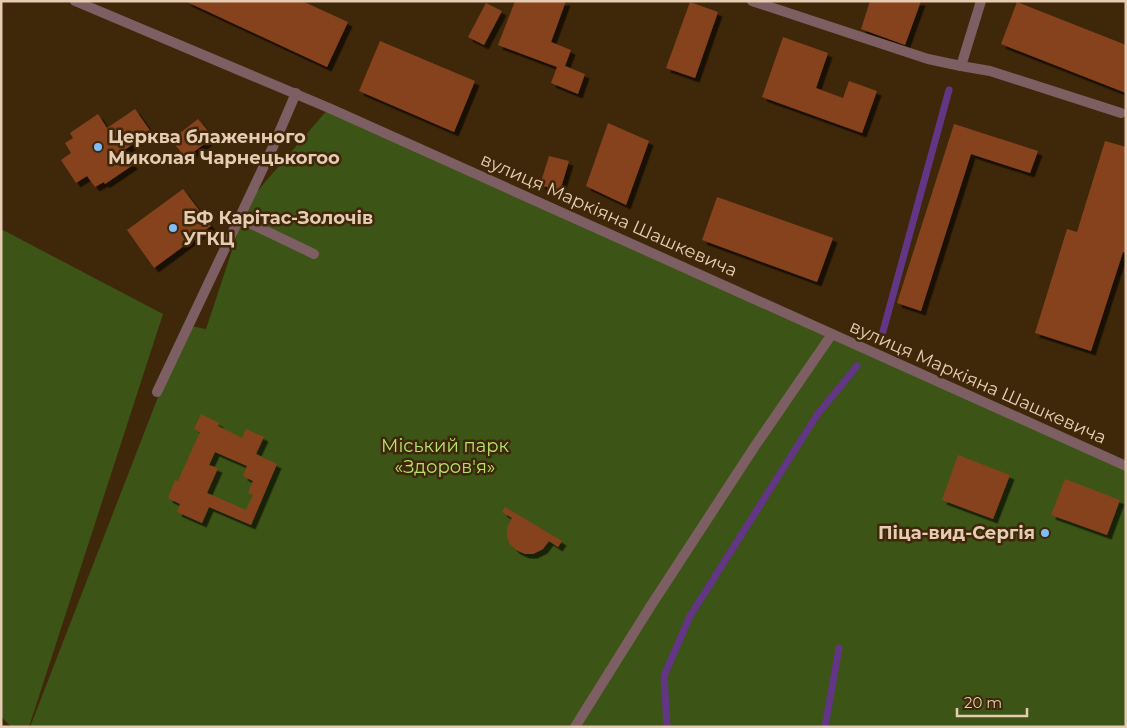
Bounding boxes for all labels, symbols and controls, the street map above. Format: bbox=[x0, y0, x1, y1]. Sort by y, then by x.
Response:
place label: Церква блаженного Миколая Чарнецькогоо bbox=[108, 126, 340, 169]
marker: Церква блаженного Миколая Чарнецькогоо bbox=[92, 141, 104, 153]
street label: вулиця Маркіяна Шашкевича bbox=[477, 148, 741, 282]
place label: БФ Карітас-Золочів УГКЦ bbox=[183, 207, 373, 250]
marker: БФ Карітас-Золочів УГКЦ bbox=[167, 222, 179, 234]
street label: вулиця Маркіяна Шашкевича bbox=[846, 315, 1110, 449]
park label: Міський парк «Здоров'я» bbox=[381, 435, 509, 478]
place label: Піца-вид-Сергія bbox=[878, 522, 1035, 544]
marker: Піца-вид-Сергія bbox=[1039, 527, 1051, 539]
scale bar bbox=[957, 686, 1027, 718]
text: 20 m bbox=[964, 693, 1002, 712]

